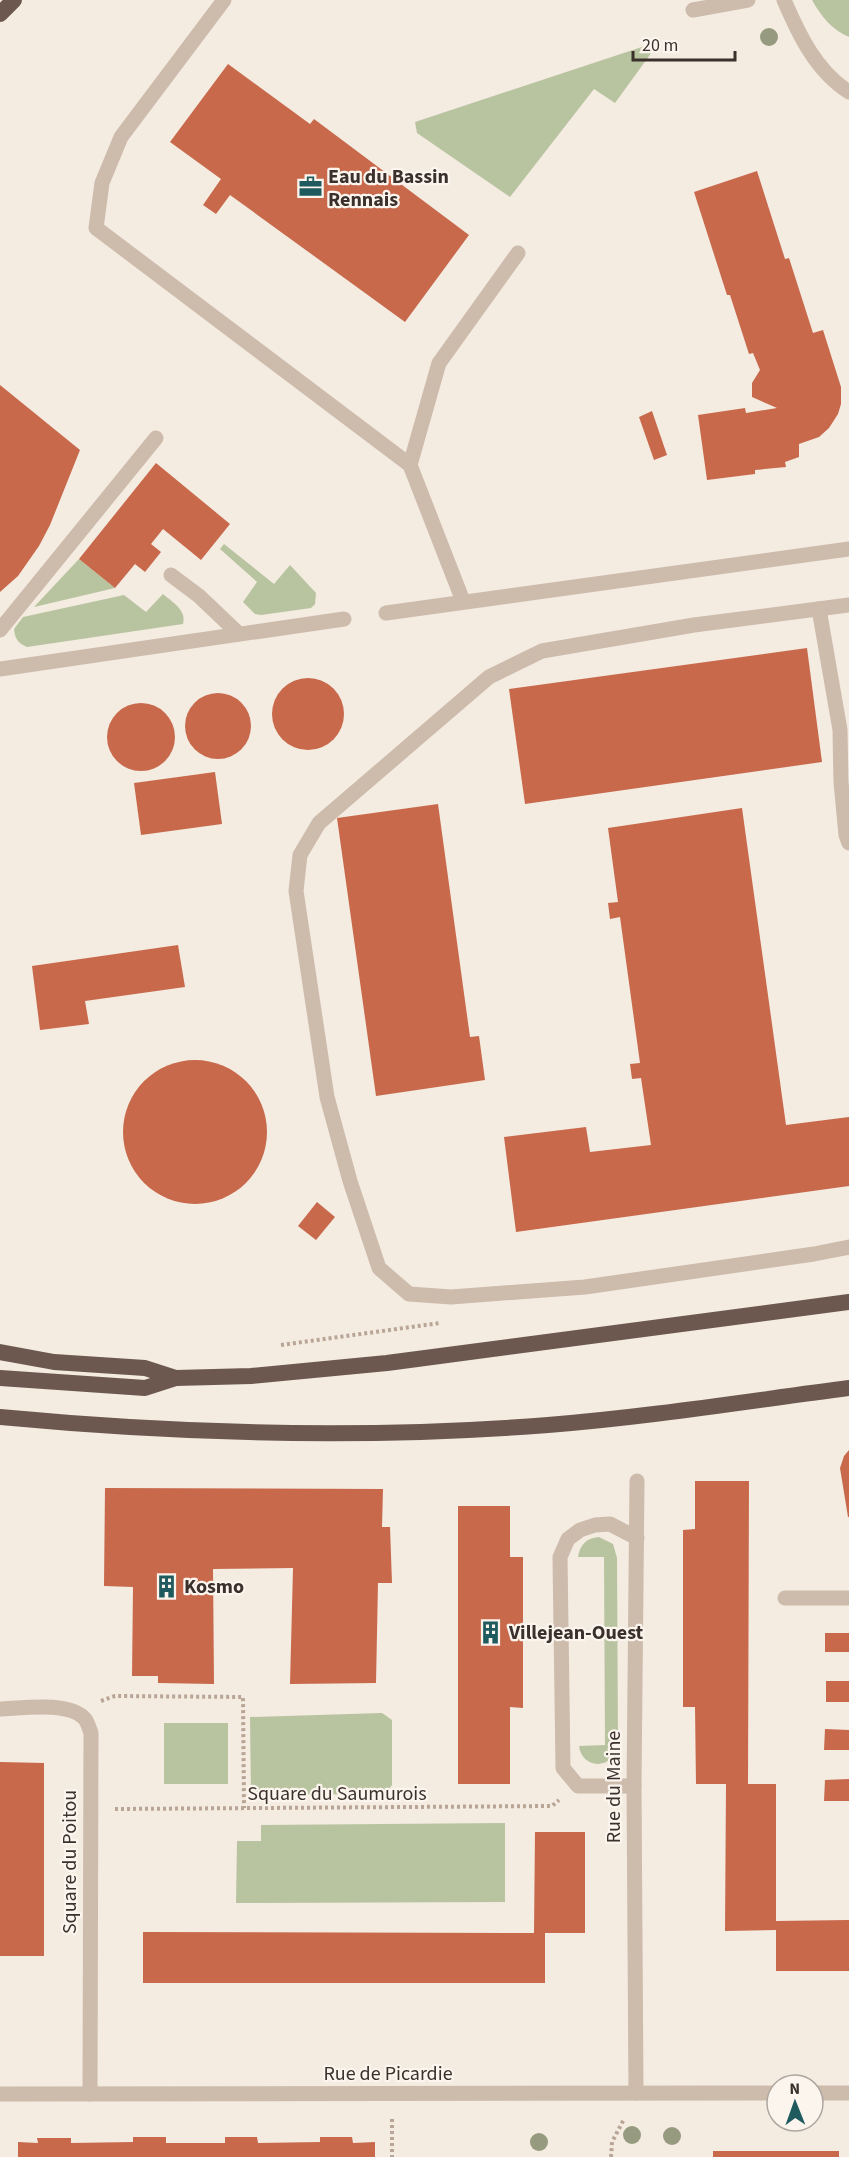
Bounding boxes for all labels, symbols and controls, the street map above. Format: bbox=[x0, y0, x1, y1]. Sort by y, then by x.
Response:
scale bar bbox=[633, 24, 735, 62]
text: 20 m bbox=[642, 33, 678, 58]
place label: Eau du Bassin Rennais bbox=[328, 163, 449, 214]
office icon: Eau du Bassin Rennais bbox=[297, 174, 323, 200]
building icon: Kosmo bbox=[153, 1573, 179, 1599]
place label: Kosmo bbox=[184, 1573, 244, 1601]
building icon: Villejean-Ouest bbox=[478, 1619, 504, 1645]
place label: Villejean-Ouest bbox=[508, 1619, 644, 1647]
street label: Rue du Maine bbox=[600, 1731, 628, 1843]
street label: Square du Saumurois bbox=[247, 1780, 427, 1808]
street label: Square du Poitou bbox=[56, 1790, 84, 1934]
street label: Rue de Picardie bbox=[323, 2060, 453, 2088]
north arrow bbox=[765, 2073, 825, 2133]
text: N bbox=[789, 2078, 800, 2100]

